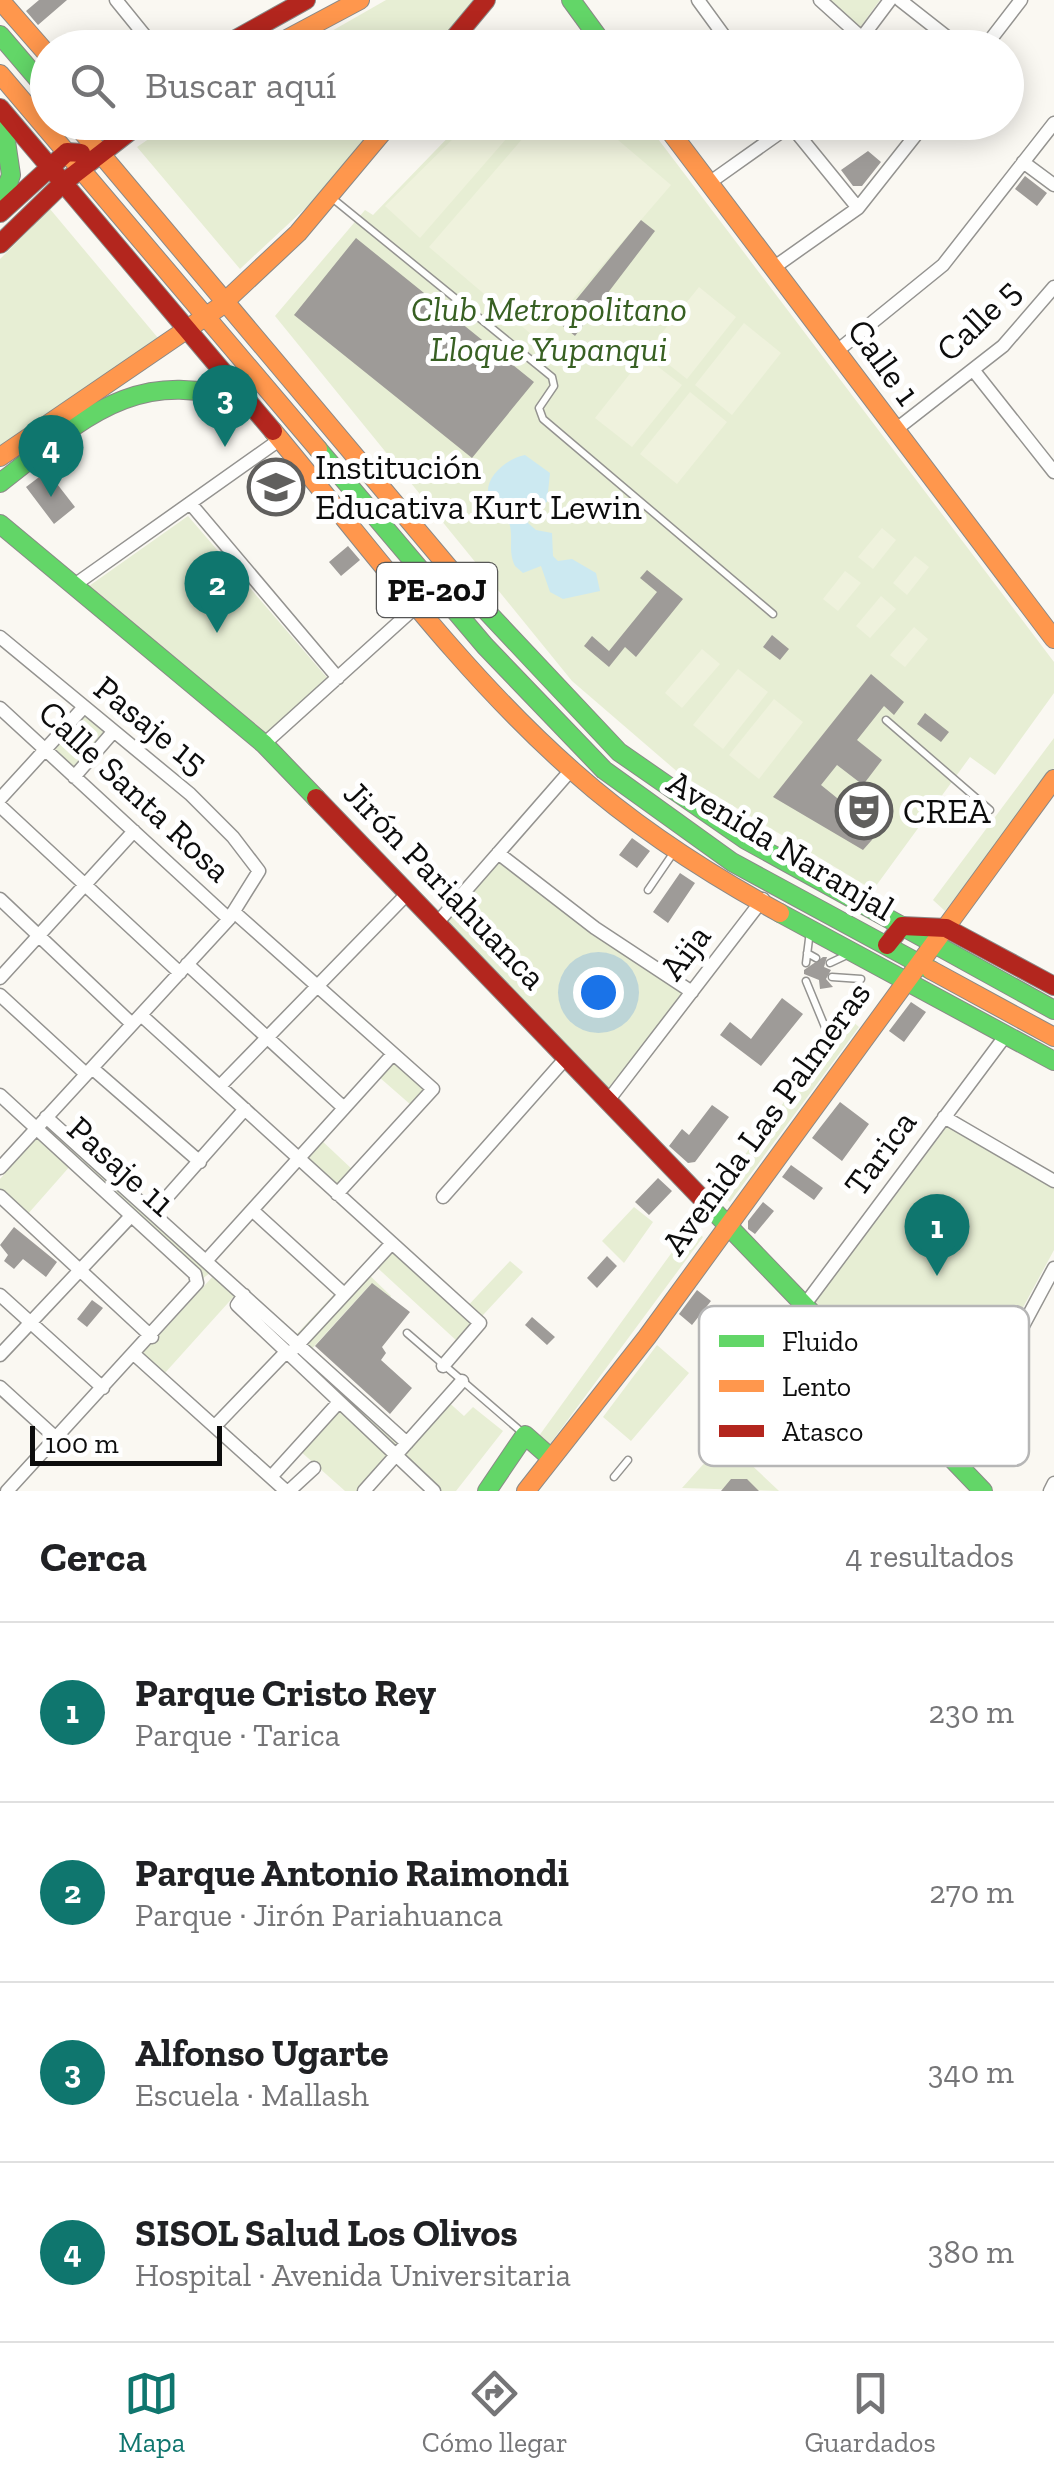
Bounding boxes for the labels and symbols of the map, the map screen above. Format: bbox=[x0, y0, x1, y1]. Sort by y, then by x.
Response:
street label: Calle 5 bbox=[927, 270, 1029, 370]
park label: Club Metropolitano Lloque Yupanqui bbox=[411, 288, 687, 370]
street label: Calle 1 bbox=[839, 311, 929, 413]
pin: 3 bbox=[192, 364, 258, 447]
pin: 4 bbox=[18, 414, 84, 497]
place label: Institución Educativa Kurt Lewin bbox=[315, 446, 642, 528]
school or university icon: Institución Educativa Kurt Lewin bbox=[246, 457, 306, 517]
pin: 2 bbox=[184, 550, 250, 633]
road number: PE-20J bbox=[377, 563, 497, 617]
street label: Pasaje 15 bbox=[86, 667, 216, 783]
street label: Calle Santa Rosa bbox=[30, 691, 240, 891]
street label: Avenida Naranjal bbox=[660, 761, 902, 929]
street label: Jirón Pariahuanca bbox=[335, 772, 555, 998]
theatre icon: CREA bbox=[834, 781, 894, 841]
place label: CREA bbox=[903, 790, 991, 832]
street label: Aija bbox=[651, 916, 719, 988]
your location bbox=[573, 967, 624, 1018]
street label: Avenida Las Palmeras bbox=[653, 973, 879, 1263]
street label: Tarica bbox=[835, 1102, 925, 1204]
street label: Pasaje 11 bbox=[59, 1107, 183, 1225]
pin: 1 bbox=[904, 1194, 970, 1276]
legend bbox=[699, 1306, 1029, 1466]
text: Fluido bbox=[782, 1325, 858, 1358]
text: Lento bbox=[782, 1370, 851, 1403]
text: Atasco bbox=[782, 1415, 863, 1448]
scale bar bbox=[30, 1421, 222, 1466]

